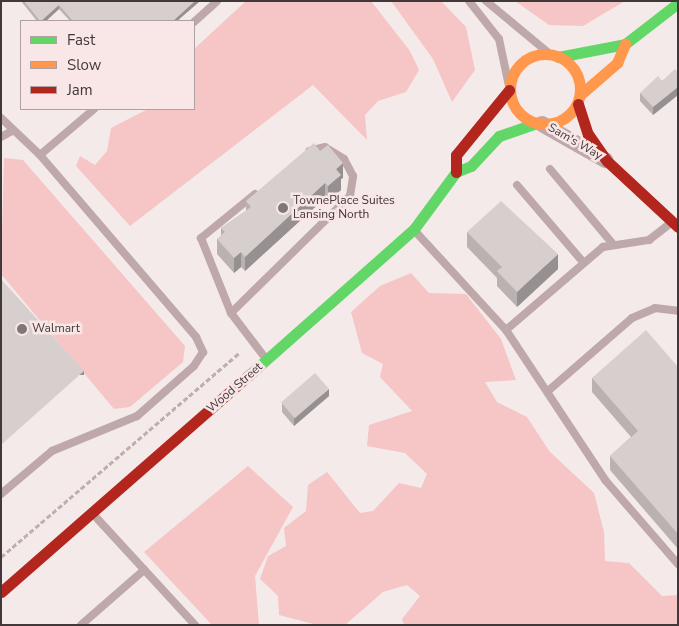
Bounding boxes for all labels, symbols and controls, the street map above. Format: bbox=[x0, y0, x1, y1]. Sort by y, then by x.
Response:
legend bbox=[20, 20, 195, 110]
text: Fast bbox=[67, 30, 95, 50]
text: Slow bbox=[67, 55, 101, 75]
text: Jam bbox=[67, 80, 93, 100]
street label: Sam's Way bbox=[545, 121, 605, 163]
place label: TownePlace Suites Lansing North bbox=[293, 194, 395, 222]
marker: TownePlace Suites Lansing North bbox=[277, 202, 289, 214]
place label: Walmart bbox=[32, 322, 80, 336]
marker: Walmart bbox=[16, 323, 28, 335]
street label: Wood Street bbox=[204, 360, 266, 416]

